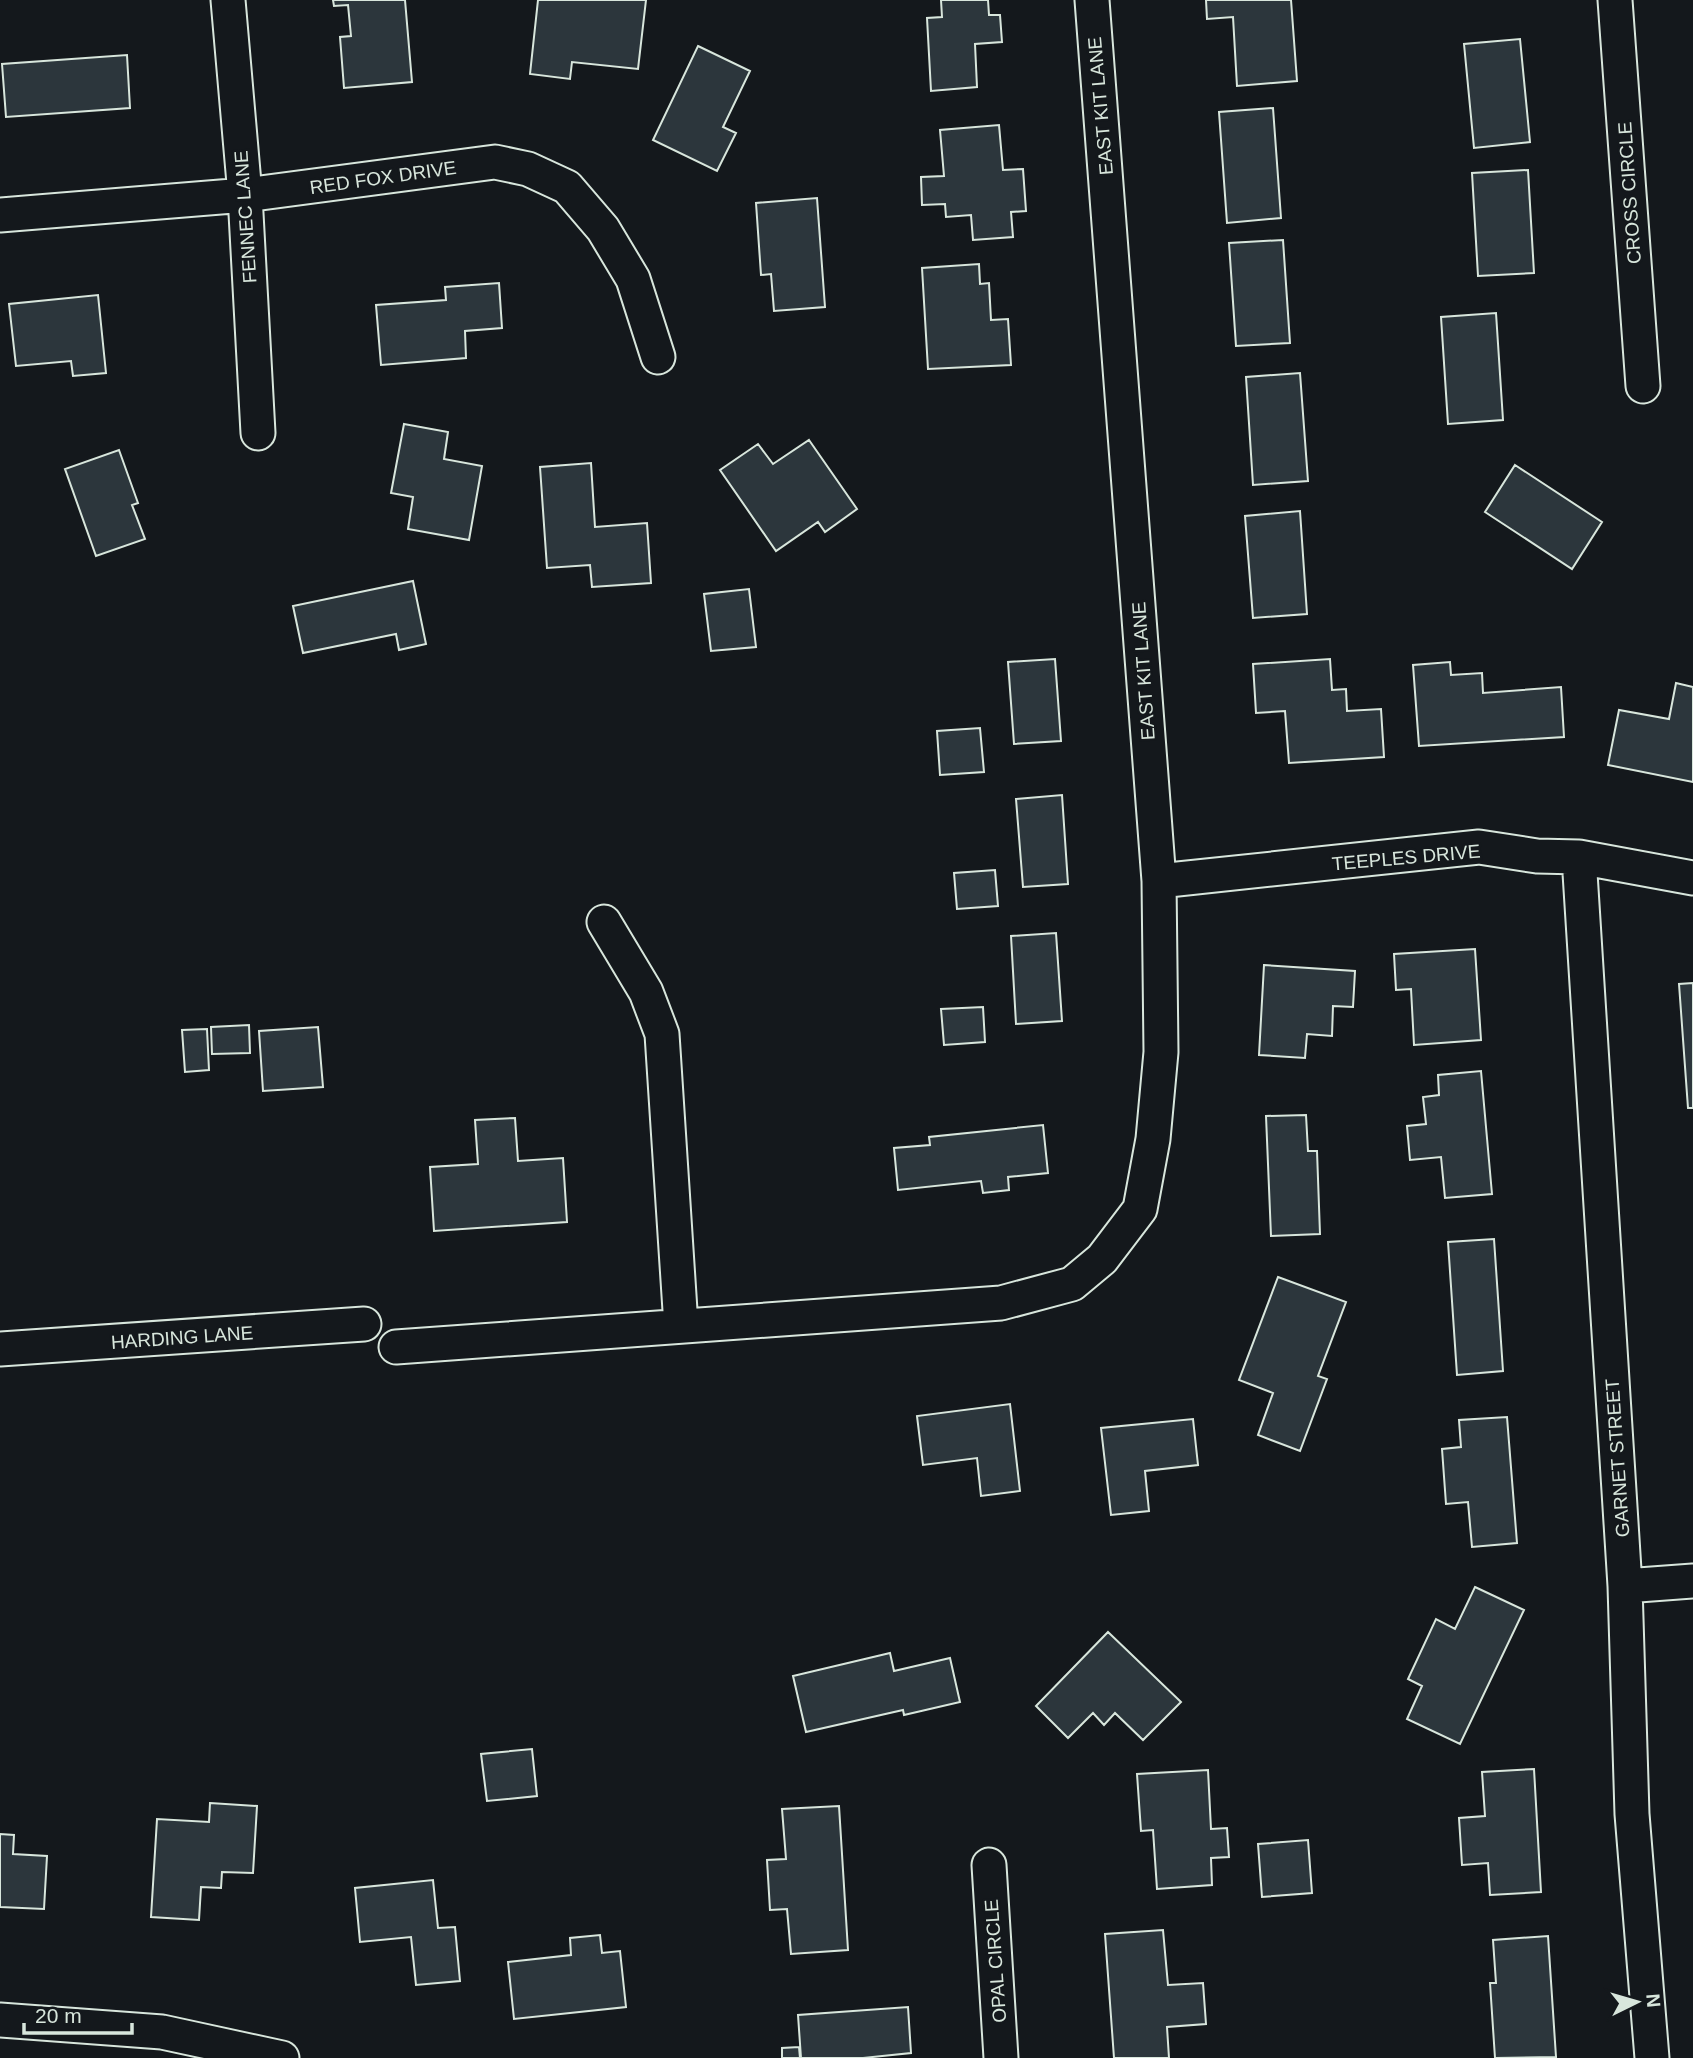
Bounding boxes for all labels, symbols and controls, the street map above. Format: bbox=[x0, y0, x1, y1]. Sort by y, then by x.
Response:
street label: EAST KIT LANE bbox=[1084, 36, 1117, 176]
street label: CROSS CIRCLE bbox=[1614, 121, 1645, 265]
street label: FENNEC LANE bbox=[230, 150, 261, 284]
street label: RED FOX DRIVE bbox=[308, 157, 458, 198]
street label: EAST KIT LANE bbox=[1128, 601, 1159, 741]
street label: TEEPLES DRIVE bbox=[1331, 841, 1481, 874]
street label: HARDING LANE bbox=[110, 1322, 254, 1353]
street label: GARNET STREET bbox=[1601, 1378, 1634, 1538]
street label: OPAL CIRCLE bbox=[981, 1899, 1010, 2023]
north arrow bbox=[1602, 1967, 1672, 2037]
scale bar bbox=[24, 1992, 133, 2036]
text: N bbox=[1642, 1993, 1664, 2008]
text: 20 m bbox=[35, 2004, 82, 2027]

